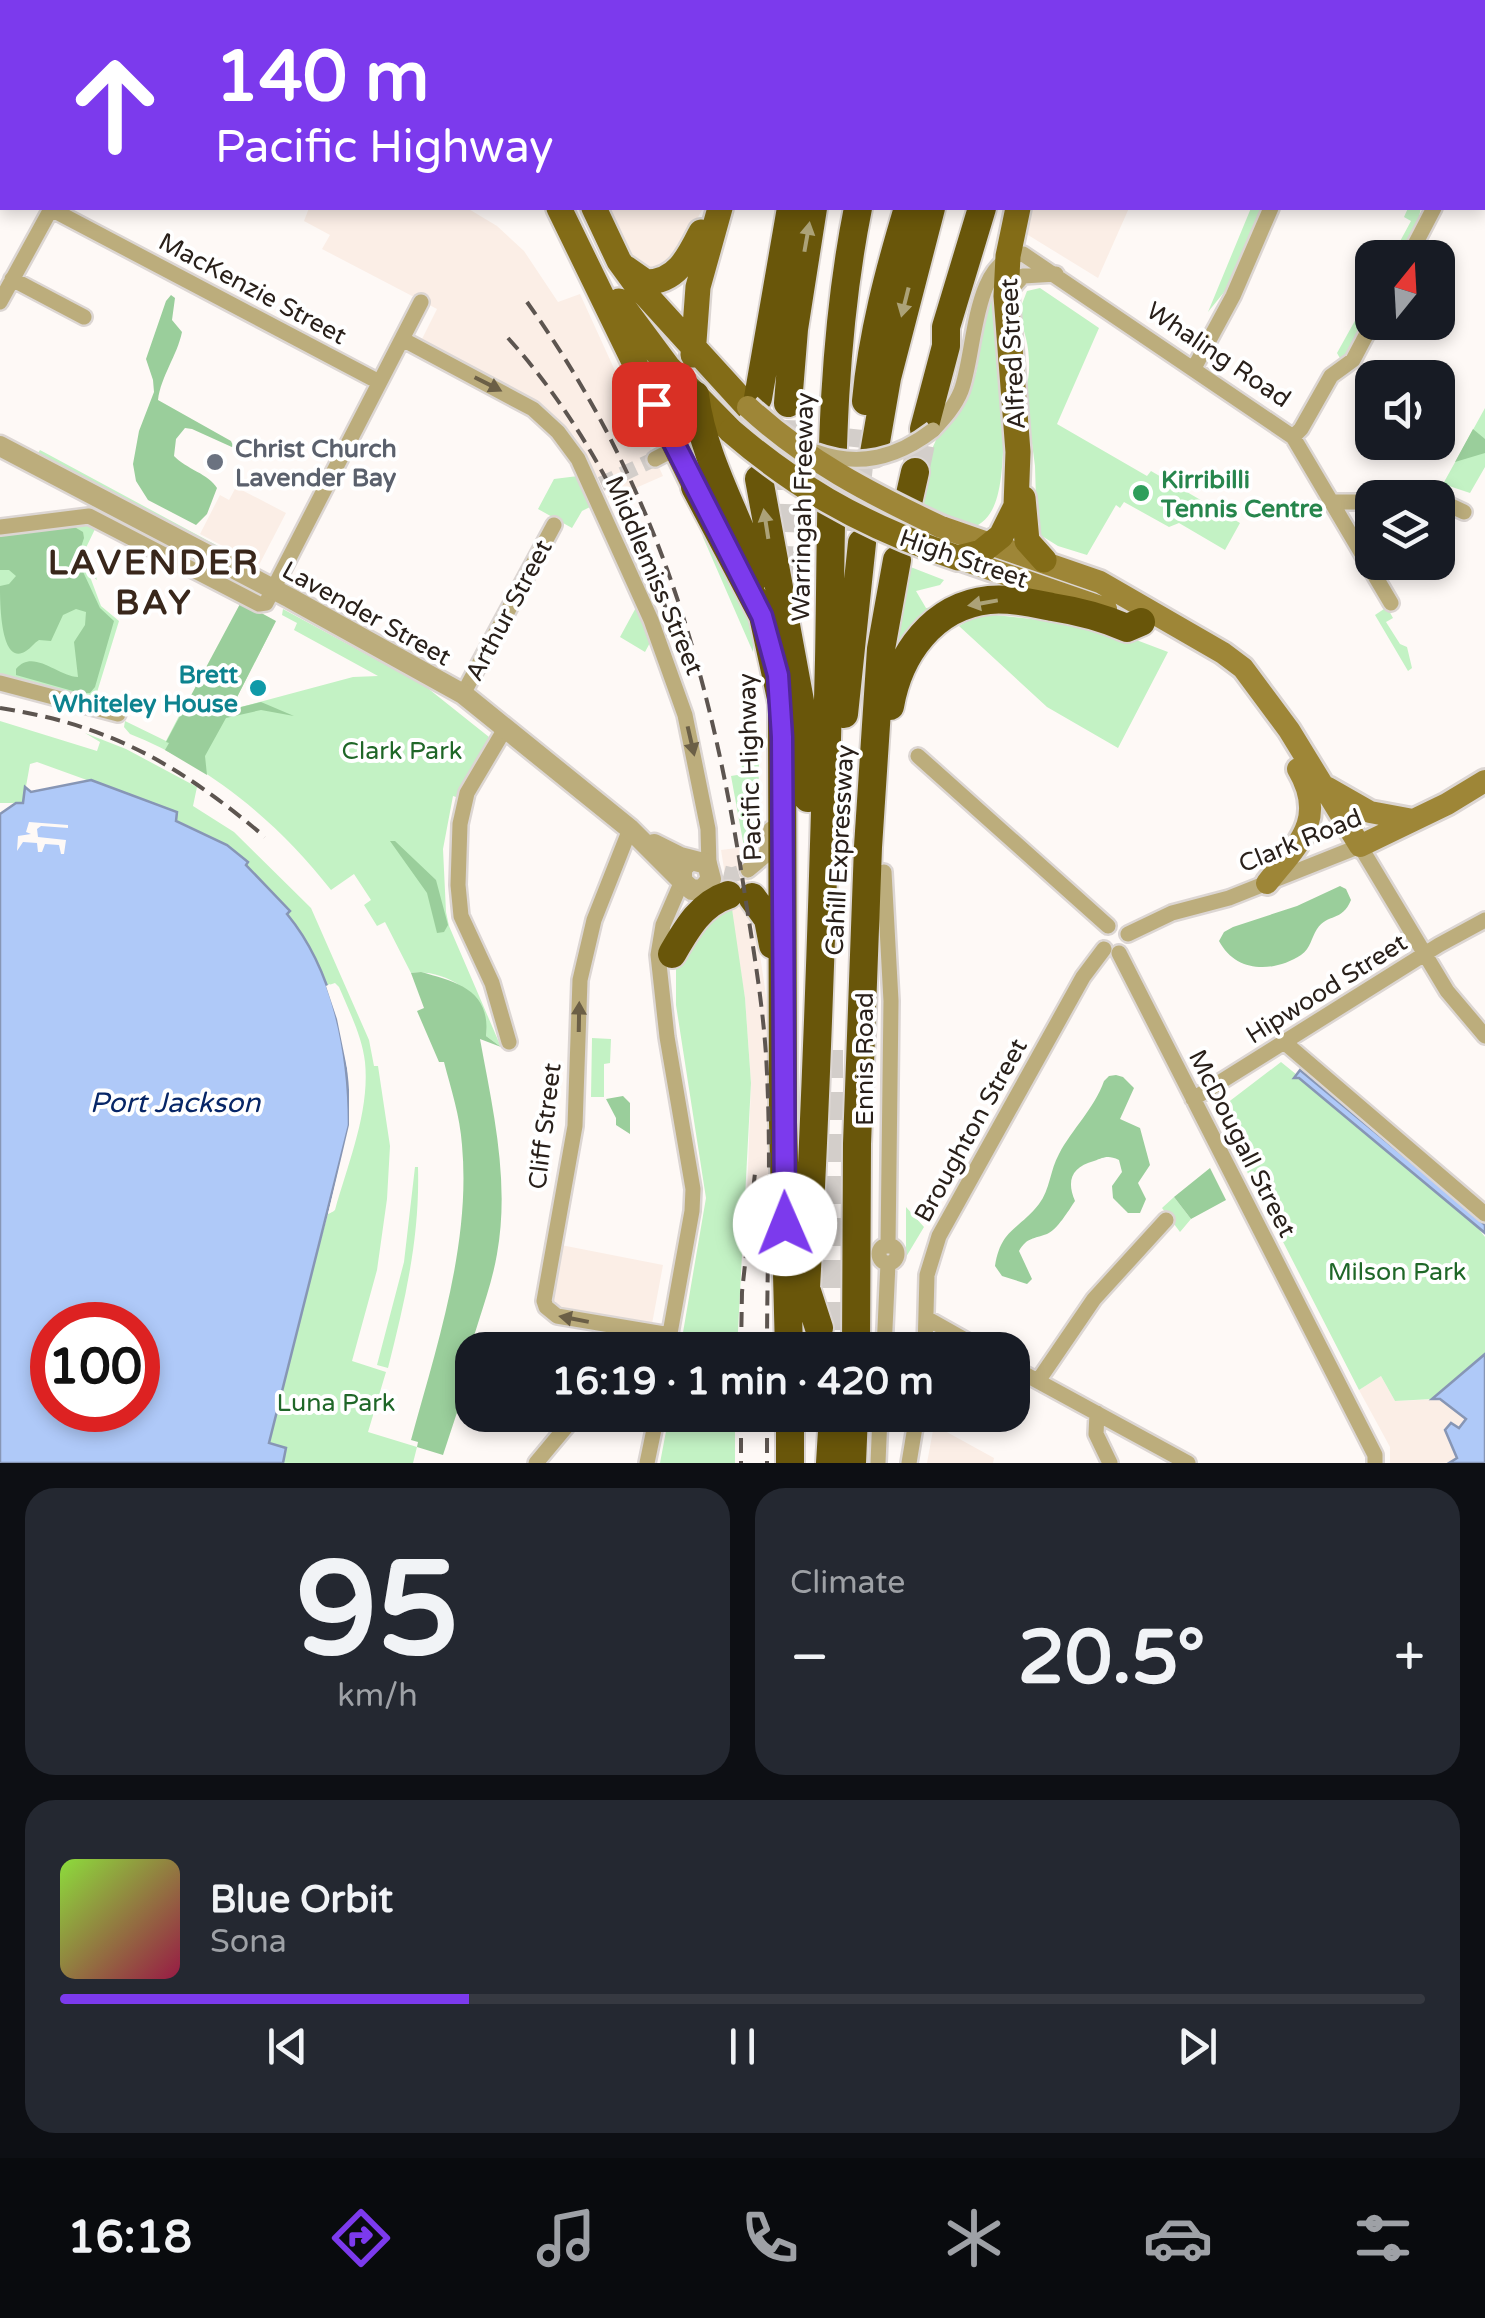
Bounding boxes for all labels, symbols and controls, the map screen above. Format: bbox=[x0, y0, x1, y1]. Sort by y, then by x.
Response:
text: 140 m bbox=[215, 36, 429, 120]
icon: ahead bbox=[50, 40, 180, 170]
text: Pacific Highway bbox=[215, 121, 553, 175]
one-way arrow bbox=[800, 221, 816, 252]
street label: MacKenzie Street bbox=[153, 227, 352, 351]
north arrow bbox=[1355, 240, 1455, 340]
map controls bbox=[1355, 240, 1455, 580]
street label: Alfred Street bbox=[994, 277, 1032, 430]
one-way arrow bbox=[897, 287, 912, 318]
street label: Whaling Road bbox=[1141, 296, 1296, 414]
button: sound bbox=[1355, 360, 1455, 460]
pin bbox=[612, 362, 697, 447]
one-way arrow bbox=[474, 375, 503, 392]
icon: arrive bbox=[627, 377, 682, 432]
street label: Warringah Freeway bbox=[786, 392, 820, 622]
place label: Christ Church Lavender Bay bbox=[235, 434, 397, 493]
marker: Christ Church Lavender Bay bbox=[204, 451, 226, 473]
place label: Kirribilli Tennis Centre bbox=[1160, 465, 1323, 524]
street label: Middlemiss Street bbox=[599, 471, 710, 680]
button: layers bbox=[1355, 480, 1455, 580]
marker: Kirribilli Tennis Centre bbox=[1130, 482, 1152, 504]
one-way arrow bbox=[758, 508, 773, 540]
street label: High Street bbox=[896, 523, 1032, 595]
street label: Arthur Street bbox=[459, 534, 559, 686]
district label: LAVENDER BAY bbox=[48, 542, 260, 624]
street label: Lavender Street bbox=[277, 555, 456, 673]
one-way arrow bbox=[967, 596, 998, 611]
place label: Brett Whiteley House bbox=[52, 660, 238, 719]
street label: Pacific Highway bbox=[732, 672, 768, 861]
marker: Brett Whiteley House bbox=[247, 677, 269, 699]
one-way arrow bbox=[684, 726, 699, 757]
park label: Clark Park bbox=[342, 736, 462, 766]
street label: Cahill Expressway bbox=[819, 744, 861, 956]
street label: Clark Road bbox=[1234, 803, 1366, 879]
street label: Hipwood Street bbox=[1240, 927, 1413, 1050]
street label: Ennis Road bbox=[850, 992, 880, 1126]
one-way arrow bbox=[571, 1000, 587, 1032]
street label: Broughton Street bbox=[908, 1033, 1034, 1228]
street label: McDougall Street bbox=[1182, 1045, 1302, 1242]
street label: Cliff Street bbox=[522, 1061, 568, 1191]
water label: Port Jackson bbox=[90, 1086, 261, 1120]
position arrow bbox=[733, 1172, 837, 1276]
park label: Milson Park bbox=[1328, 1257, 1466, 1287]
speed limit sign: 100 bbox=[30, 1302, 160, 1432]
one-way arrow bbox=[558, 1311, 590, 1326]
text: 16:19 · 1 min · 420 m bbox=[551, 1359, 934, 1405]
park label: Luna Park bbox=[277, 1388, 395, 1418]
text: 95 bbox=[296, 1534, 459, 1690]
text: Climate bbox=[790, 1564, 905, 1602]
text: 20.5° bbox=[1018, 1613, 1205, 1703]
text: − bbox=[790, 1625, 829, 1691]
text: + bbox=[1394, 1625, 1425, 1691]
text: km/h bbox=[337, 1677, 418, 1715]
text: Blue Orbit bbox=[210, 1877, 393, 1923]
text: Sona bbox=[210, 1923, 287, 1961]
icon: previous bbox=[260, 2019, 315, 2074]
icon: pause bbox=[715, 2019, 770, 2074]
icon: next bbox=[1170, 2019, 1225, 2074]
icon: directions bbox=[326, 2203, 396, 2273]
icon: music bbox=[531, 2203, 601, 2273]
icon: phone bbox=[735, 2203, 805, 2273]
icon: climate bbox=[939, 2203, 1009, 2273]
icon: car bbox=[1143, 2203, 1213, 2273]
icon: filters bbox=[1348, 2203, 1418, 2273]
text: 16:18 bbox=[67, 2211, 192, 2265]

